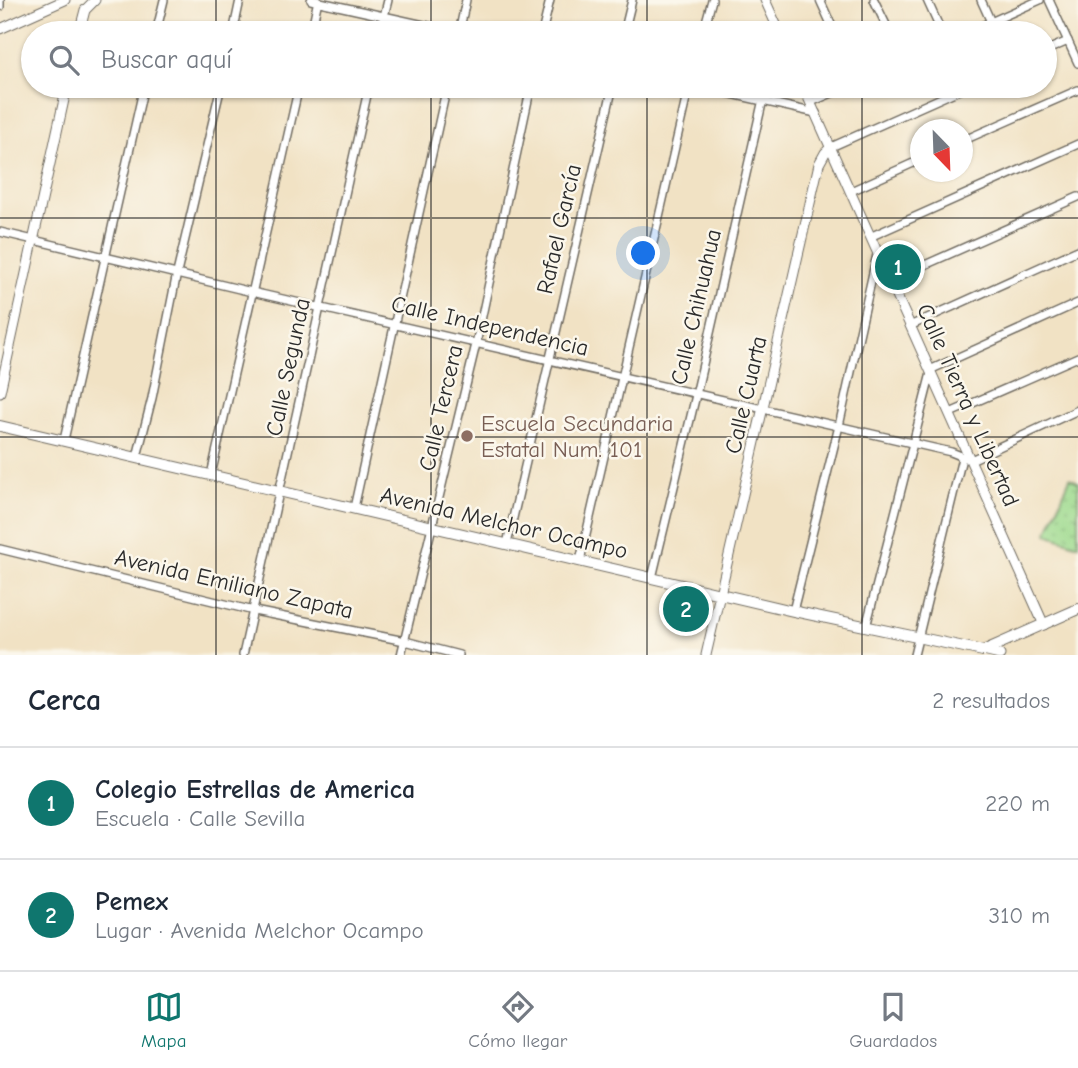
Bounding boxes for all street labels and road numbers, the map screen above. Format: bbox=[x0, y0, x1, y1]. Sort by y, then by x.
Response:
street label: Rafael García bbox=[531, 161, 587, 297]
street label: Calle Chihuahua bbox=[665, 227, 727, 387]
street label: Calle Independencia bbox=[389, 290, 591, 362]
street label: Calle Segunda bbox=[260, 296, 316, 438]
street label: Calle Tierra y Libertad bbox=[911, 299, 1025, 511]
street label: Calle Cuarta bbox=[719, 334, 773, 456]
street label: Calle Tercera bbox=[413, 342, 469, 474]
street label: Avenida Melchor Ocampo bbox=[378, 481, 630, 565]
street label: Avenida Emiliano Zapata bbox=[112, 543, 356, 625]

